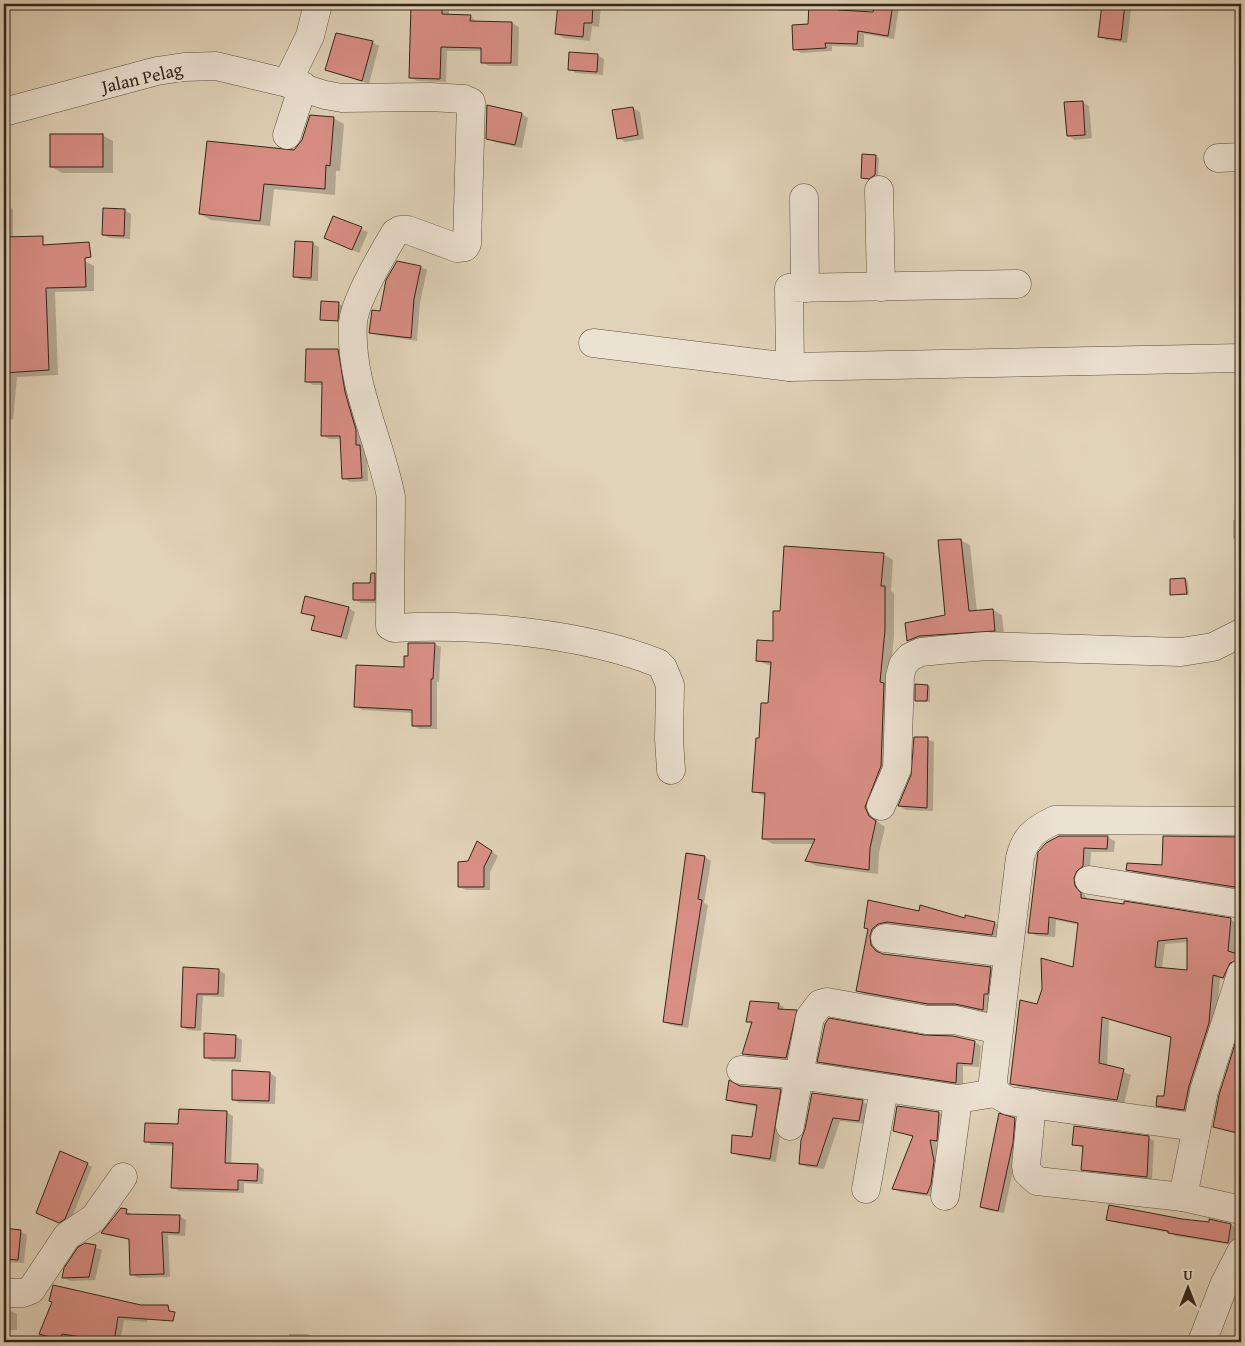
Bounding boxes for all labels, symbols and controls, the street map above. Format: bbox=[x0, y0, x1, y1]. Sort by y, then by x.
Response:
street label: Jalan Pelag bbox=[97, 55, 185, 100]
north arrow bbox=[1162, 1264, 1212, 1314]
text: U bbox=[1183, 1265, 1193, 1285]

